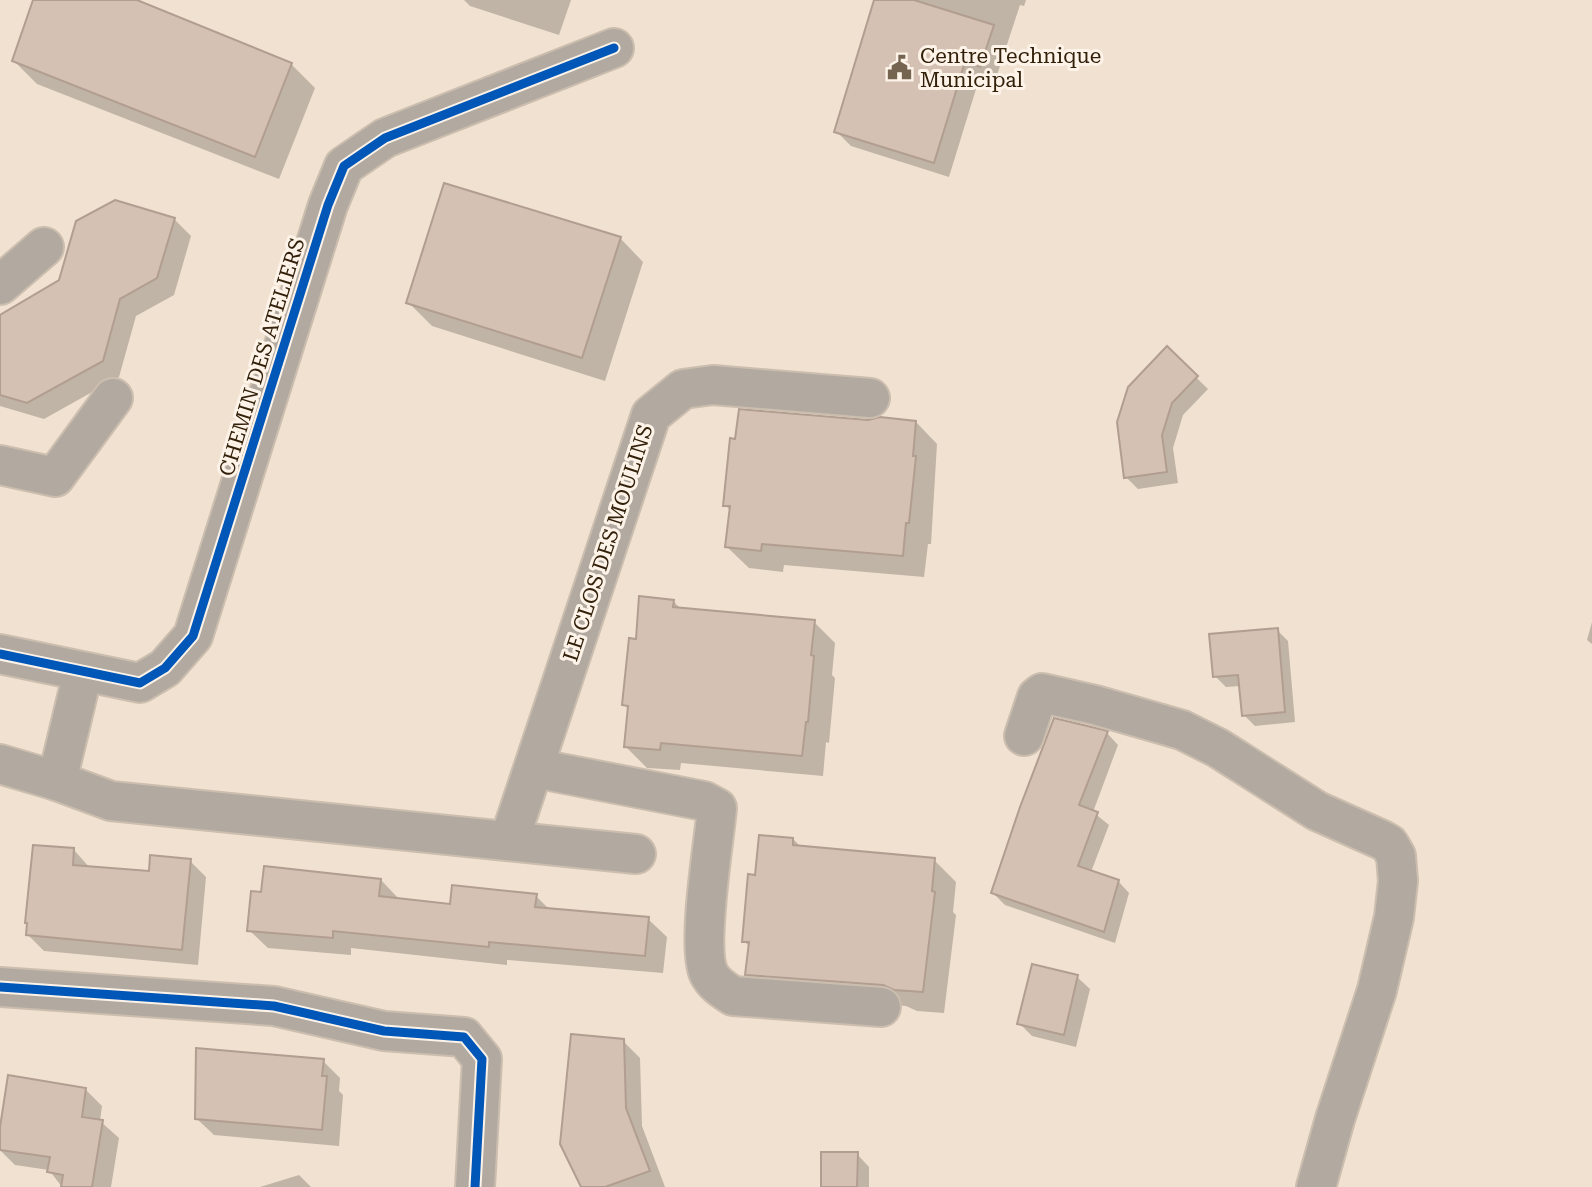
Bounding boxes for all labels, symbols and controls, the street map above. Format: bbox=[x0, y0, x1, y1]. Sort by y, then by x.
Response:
place label: Centre Technique Municipal bbox=[920, 44, 1101, 92]
public building icon: Centre Technique Municipal bbox=[886, 54, 914, 82]
street label: CHEMIN DES ATELIERS bbox=[214, 235, 310, 479]
street label: LE CLOS DES MOULINS bbox=[558, 422, 658, 664]

